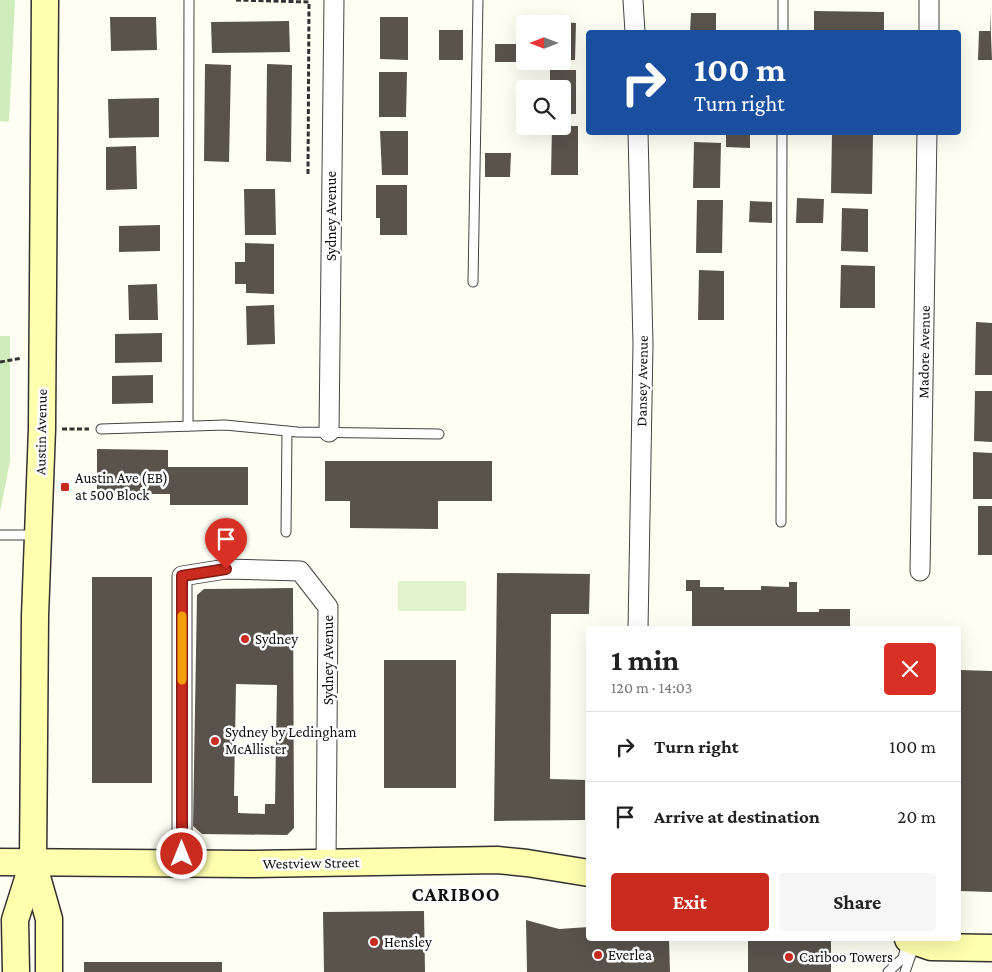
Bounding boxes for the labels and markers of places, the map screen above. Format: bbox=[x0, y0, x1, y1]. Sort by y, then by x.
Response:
place label: Austin Ave (EB) at 500 Block bbox=[75, 470, 168, 503]
marker: Austin Ave (EB) at 500 Block bbox=[59, 481, 71, 493]
pin bbox=[205, 518, 247, 569]
place label: Sydney bbox=[255, 631, 298, 648]
marker: Sydney bbox=[239, 633, 251, 645]
place label: Sydney by Ledingham McAllister bbox=[225, 724, 357, 757]
marker: Sydney by Ledingham McAllister bbox=[209, 735, 221, 747]
place label: Hensley bbox=[384, 934, 432, 951]
marker: Hensley bbox=[368, 936, 380, 948]
place label: Everlea bbox=[608, 947, 652, 963]
marker: Everlea bbox=[592, 949, 604, 961]
place label: Cariboo Towers bbox=[799, 949, 893, 965]
marker: Cariboo Towers bbox=[783, 951, 795, 963]

